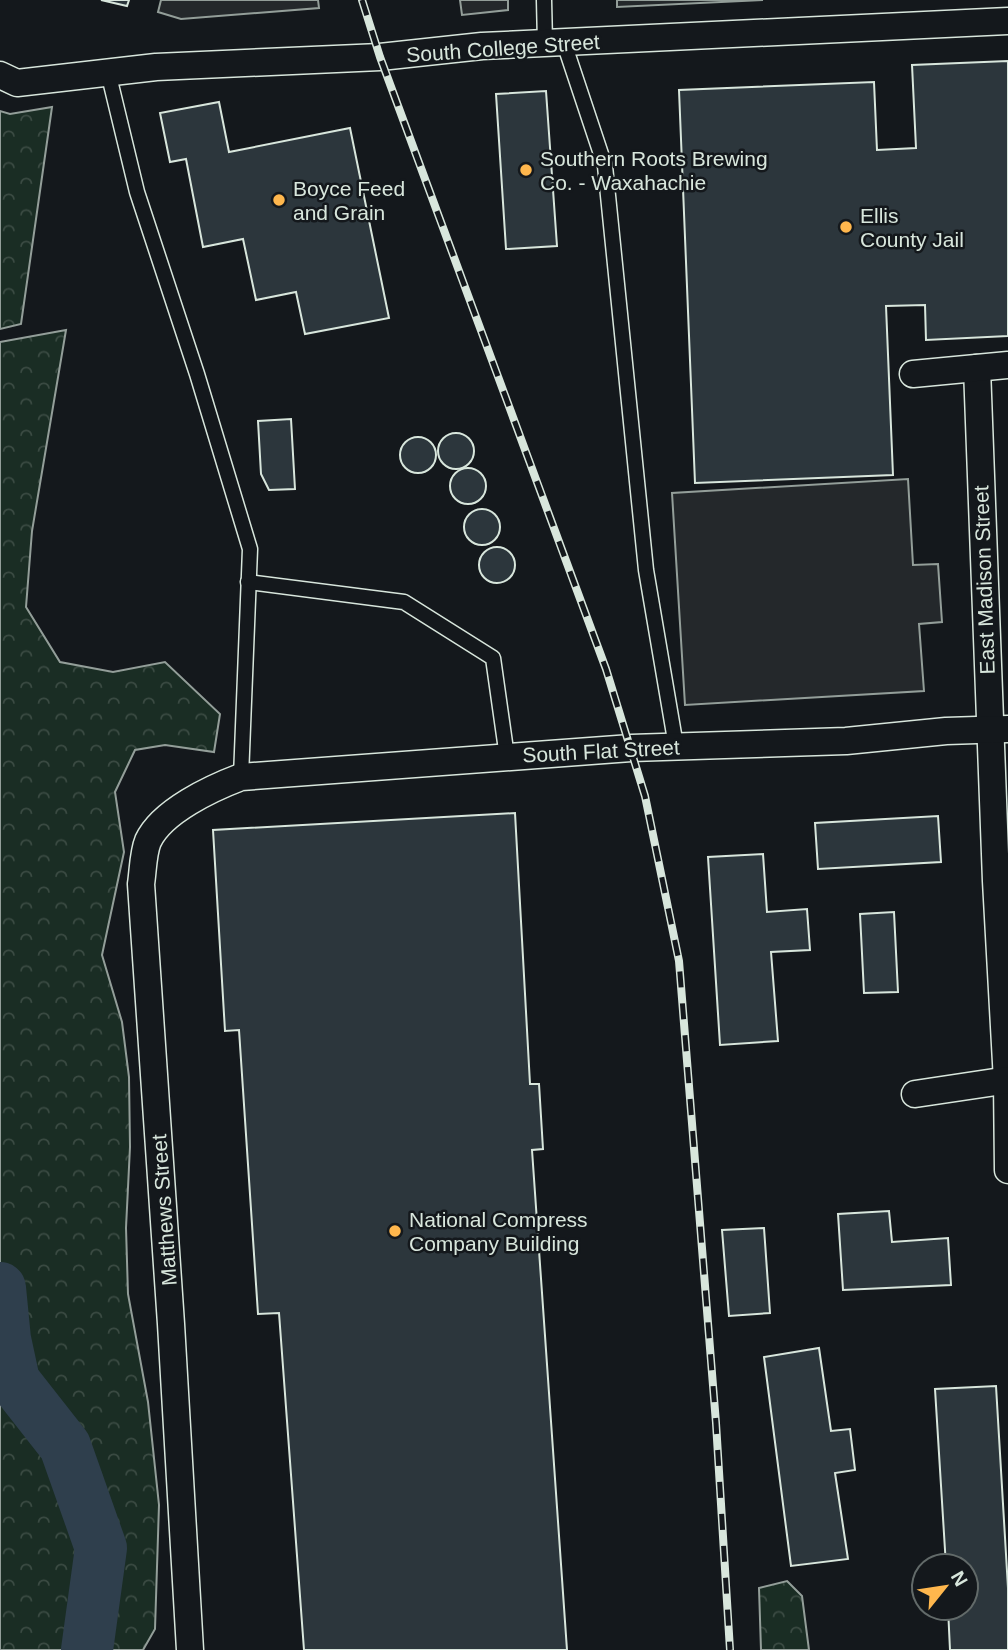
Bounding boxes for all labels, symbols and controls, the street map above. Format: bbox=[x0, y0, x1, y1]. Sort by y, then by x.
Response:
street label: South College Street bbox=[406, 30, 601, 66]
place label: Southern Roots Brewing Co. - Waxahachie bbox=[540, 147, 768, 194]
marker: Southern Roots Brewing Co. - Waxahachie bbox=[518, 162, 534, 178]
place label: Boyce Feed and Grain bbox=[293, 177, 405, 224]
marker: Boyce Feed and Grain bbox=[271, 192, 287, 208]
place label: Ellis County Jail bbox=[860, 204, 964, 251]
marker: Ellis County Jail bbox=[838, 219, 854, 235]
street label: East Madison Street bbox=[969, 485, 999, 675]
street label: South Flat Street bbox=[522, 735, 680, 767]
street label: Matthews Street bbox=[147, 1133, 181, 1286]
place label: National Compress Company Building bbox=[409, 1208, 588, 1255]
marker: National Compress Company Building bbox=[387, 1223, 403, 1239]
north arrow bbox=[910, 1552, 980, 1622]
text: N bbox=[947, 1568, 972, 1590]

